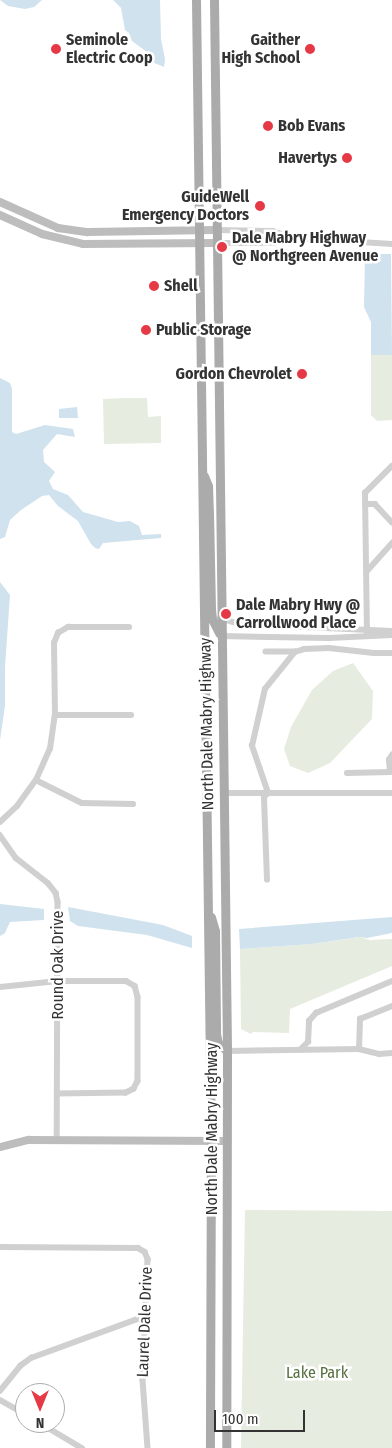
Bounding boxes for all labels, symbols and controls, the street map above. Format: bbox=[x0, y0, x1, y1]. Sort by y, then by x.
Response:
place label: Seminole Electric Coop bbox=[66, 30, 153, 68]
place label: Gaither High School bbox=[221, 30, 300, 68]
marker: Seminole Electric Coop bbox=[50, 43, 62, 55]
marker: Gaither High School bbox=[304, 43, 316, 55]
place label: Bob Evans bbox=[278, 116, 345, 136]
marker: Bob Evans bbox=[262, 120, 274, 132]
place label: Havertys bbox=[278, 148, 337, 168]
marker: Havertys bbox=[341, 152, 353, 164]
place label: GuideWell Emergency Doctors bbox=[122, 187, 249, 225]
marker: GuideWell Emergency Doctors bbox=[253, 199, 267, 213]
place label: Dale Mabry Highway @ Northgreen Avenue bbox=[232, 228, 378, 266]
marker: Dale Mabry Highway @ Northgreen Avenue bbox=[216, 241, 228, 253]
place label: Shell bbox=[164, 276, 198, 296]
marker: Shell bbox=[148, 280, 160, 292]
place label: Public Storage bbox=[156, 320, 251, 340]
marker: Public Storage bbox=[140, 324, 152, 336]
place label: Gordon Chevrolet bbox=[176, 364, 292, 384]
marker: Gordon Chevrolet bbox=[296, 368, 308, 380]
place label: Dale Mabry Hwy @ Carrollwood Place bbox=[236, 595, 360, 633]
marker: Dale Mabry Hwy @ Carrollwood Place bbox=[220, 608, 232, 620]
street label: North Dale Mabry Highway bbox=[196, 638, 218, 810]
street label: Round Oak Drive bbox=[48, 911, 68, 1019]
street label: North Dale Mabry Highway bbox=[202, 1043, 222, 1215]
street label: Laurel Dale Drive bbox=[133, 1266, 157, 1378]
park label: Lake Park bbox=[286, 1363, 348, 1383]
north arrow bbox=[15, 1383, 65, 1433]
scale bar bbox=[217, 1400, 308, 1432]
text: 100 m bbox=[222, 1410, 259, 1428]
text: N bbox=[36, 1414, 44, 1431]

